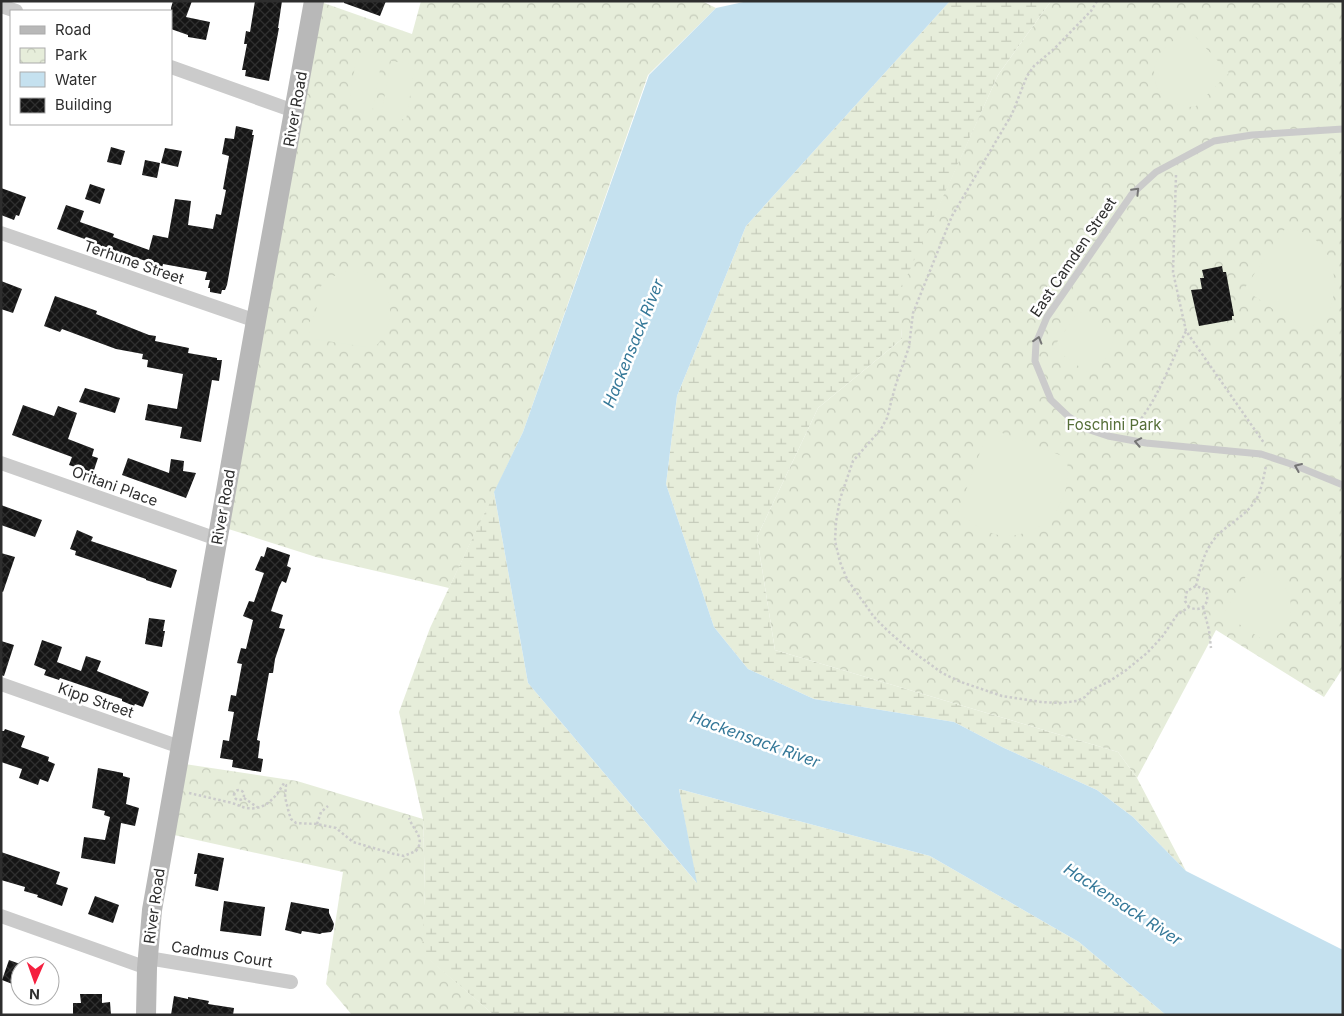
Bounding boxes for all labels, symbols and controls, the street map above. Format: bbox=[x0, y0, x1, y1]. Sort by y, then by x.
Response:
legend bbox=[10, 10, 172, 125]
text: Road bbox=[55, 20, 91, 39]
text: Park bbox=[55, 45, 88, 64]
text: Water bbox=[55, 70, 97, 89]
street label: River Road bbox=[279, 70, 311, 148]
text: Building bbox=[55, 95, 112, 114]
one-way arrow bbox=[1130, 187, 1139, 196]
street label: East Camden Street bbox=[1026, 193, 1120, 320]
street label: Terhune Street bbox=[81, 236, 187, 288]
water label: Hackensack River bbox=[598, 275, 668, 410]
one-way arrow bbox=[1033, 337, 1043, 345]
park label: Foschini Park bbox=[1066, 415, 1162, 434]
one-way arrow bbox=[1134, 437, 1142, 447]
street label: Oritani Place bbox=[69, 462, 161, 510]
one-way arrow bbox=[1294, 463, 1303, 473]
street label: River Road bbox=[207, 468, 239, 546]
street label: Kipp Street bbox=[56, 678, 136, 722]
water label: Hackensack River bbox=[687, 706, 824, 772]
water label: Hackensack River bbox=[1060, 858, 1187, 950]
street label: River Road bbox=[139, 867, 169, 945]
street label: Cadmus Court bbox=[170, 937, 274, 971]
north arrow bbox=[10, 956, 60, 1006]
text: N bbox=[29, 986, 40, 1003]

